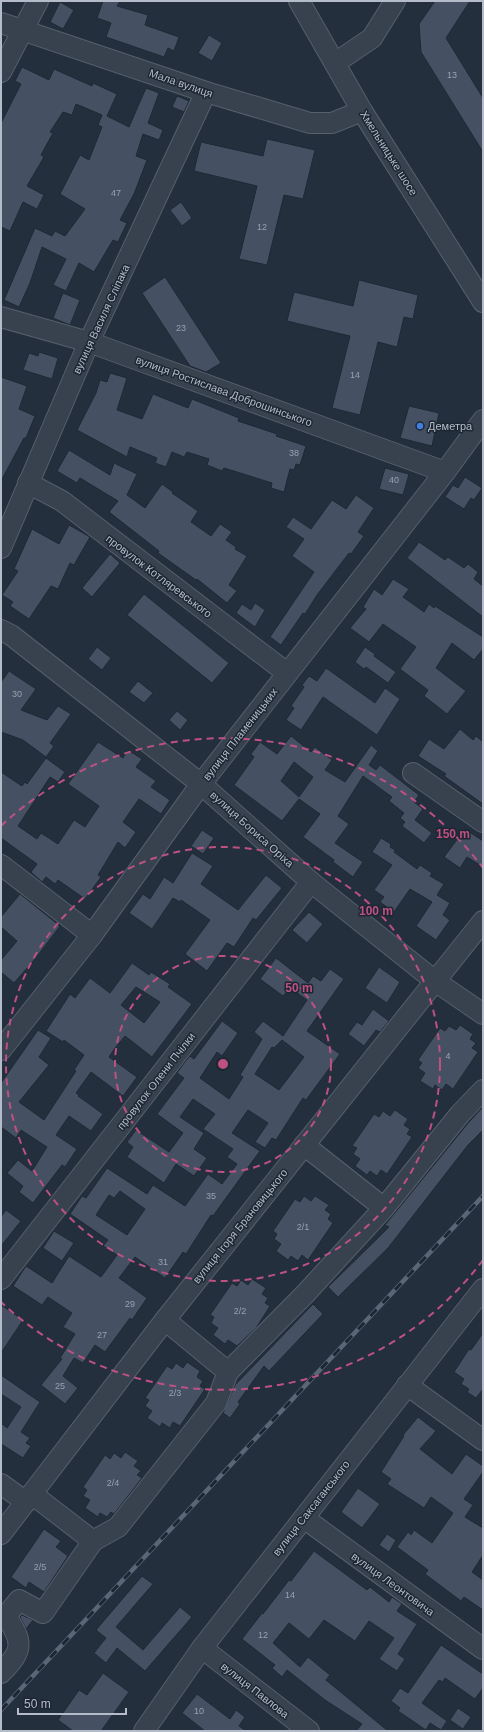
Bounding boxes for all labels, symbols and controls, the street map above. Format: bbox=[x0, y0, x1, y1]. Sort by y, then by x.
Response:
street label: Мала вулиця bbox=[148, 66, 215, 100]
house number: 13 bbox=[447, 70, 457, 80]
street label: Хмельницьке шосе bbox=[358, 108, 420, 198]
house number: 47 bbox=[111, 188, 121, 198]
house number: 12 bbox=[257, 222, 267, 232]
street label: вулиця Василя Сліпака bbox=[70, 262, 132, 376]
house number: 23 bbox=[176, 323, 186, 333]
street label: вулиця Ростислава Доброшинського bbox=[134, 353, 314, 429]
house number: 14 bbox=[350, 370, 360, 380]
place label: Деметра bbox=[428, 420, 473, 432]
marker: Деметра bbox=[415, 421, 425, 431]
house number: 38 bbox=[289, 448, 299, 458]
house number: 40 bbox=[389, 475, 399, 485]
street label: провулок Котляревського bbox=[104, 532, 214, 620]
street label: вулиця Пламеницьких bbox=[200, 685, 280, 782]
house number: 30 bbox=[12, 689, 22, 699]
street label: вулиця Бориса Оріха bbox=[208, 789, 297, 870]
text: 150 m bbox=[436, 827, 470, 841]
text: 100 m bbox=[359, 904, 393, 918]
text: 50 m bbox=[285, 981, 313, 995]
street label: провулок Олени Пчілки bbox=[115, 1030, 197, 1132]
house number: 4 bbox=[445, 1051, 451, 1061]
centre of rings bbox=[216, 1057, 230, 1071]
street label: вулиця Ігоря Брановицького bbox=[190, 1167, 290, 1285]
house number: 35 bbox=[206, 1191, 216, 1201]
house number: 2/1 bbox=[297, 1222, 309, 1232]
house number: 31 bbox=[158, 1257, 168, 1267]
house number: 29 bbox=[125, 1299, 135, 1309]
house number: 2/2 bbox=[234, 1306, 246, 1316]
house number: 27 bbox=[97, 1330, 107, 1340]
house number: 25 bbox=[55, 1381, 65, 1391]
house number: 2/3 bbox=[169, 1388, 181, 1398]
street label: вулиця Саксаганського bbox=[270, 1458, 352, 1558]
house number: 2/4 bbox=[107, 1478, 119, 1488]
street label: вулиця Леонтовича bbox=[349, 1550, 437, 1619]
house number: 2/5 bbox=[34, 1562, 46, 1572]
house number: 14 bbox=[285, 1590, 295, 1600]
house number: 12 bbox=[258, 1630, 268, 1640]
street label: вулиця Павлова bbox=[219, 1660, 292, 1721]
scale bar bbox=[18, 1690, 126, 1716]
text: 50 m bbox=[24, 1697, 51, 1711]
house number: 10 bbox=[194, 1706, 204, 1716]

